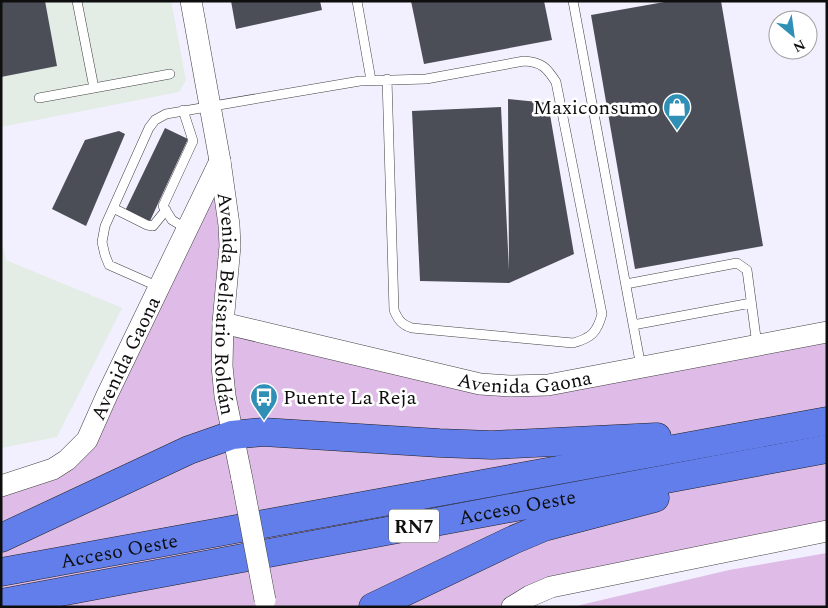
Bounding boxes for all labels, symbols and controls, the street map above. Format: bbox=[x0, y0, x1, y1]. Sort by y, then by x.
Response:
north arrow bbox=[768, 10, 818, 60]
text: N bbox=[789, 34, 809, 58]
shop icon: Maxiconsumo bbox=[662, 92, 692, 131]
place label: Maxiconsumo bbox=[533, 93, 658, 123]
street label: Avenida Belisario Roldán bbox=[206, 190, 244, 418]
street label: Avenida Gaona bbox=[84, 291, 169, 425]
street label: Avenida Gaona bbox=[454, 363, 594, 402]
bus stop icon: Puente La Reja bbox=[249, 382, 279, 421]
place label: Puente La Reja bbox=[283, 383, 417, 413]
street label: Acceso Oeste bbox=[456, 482, 579, 533]
road number: RN7 bbox=[389, 510, 439, 542]
street label: Acceso Oeste bbox=[58, 526, 180, 577]

